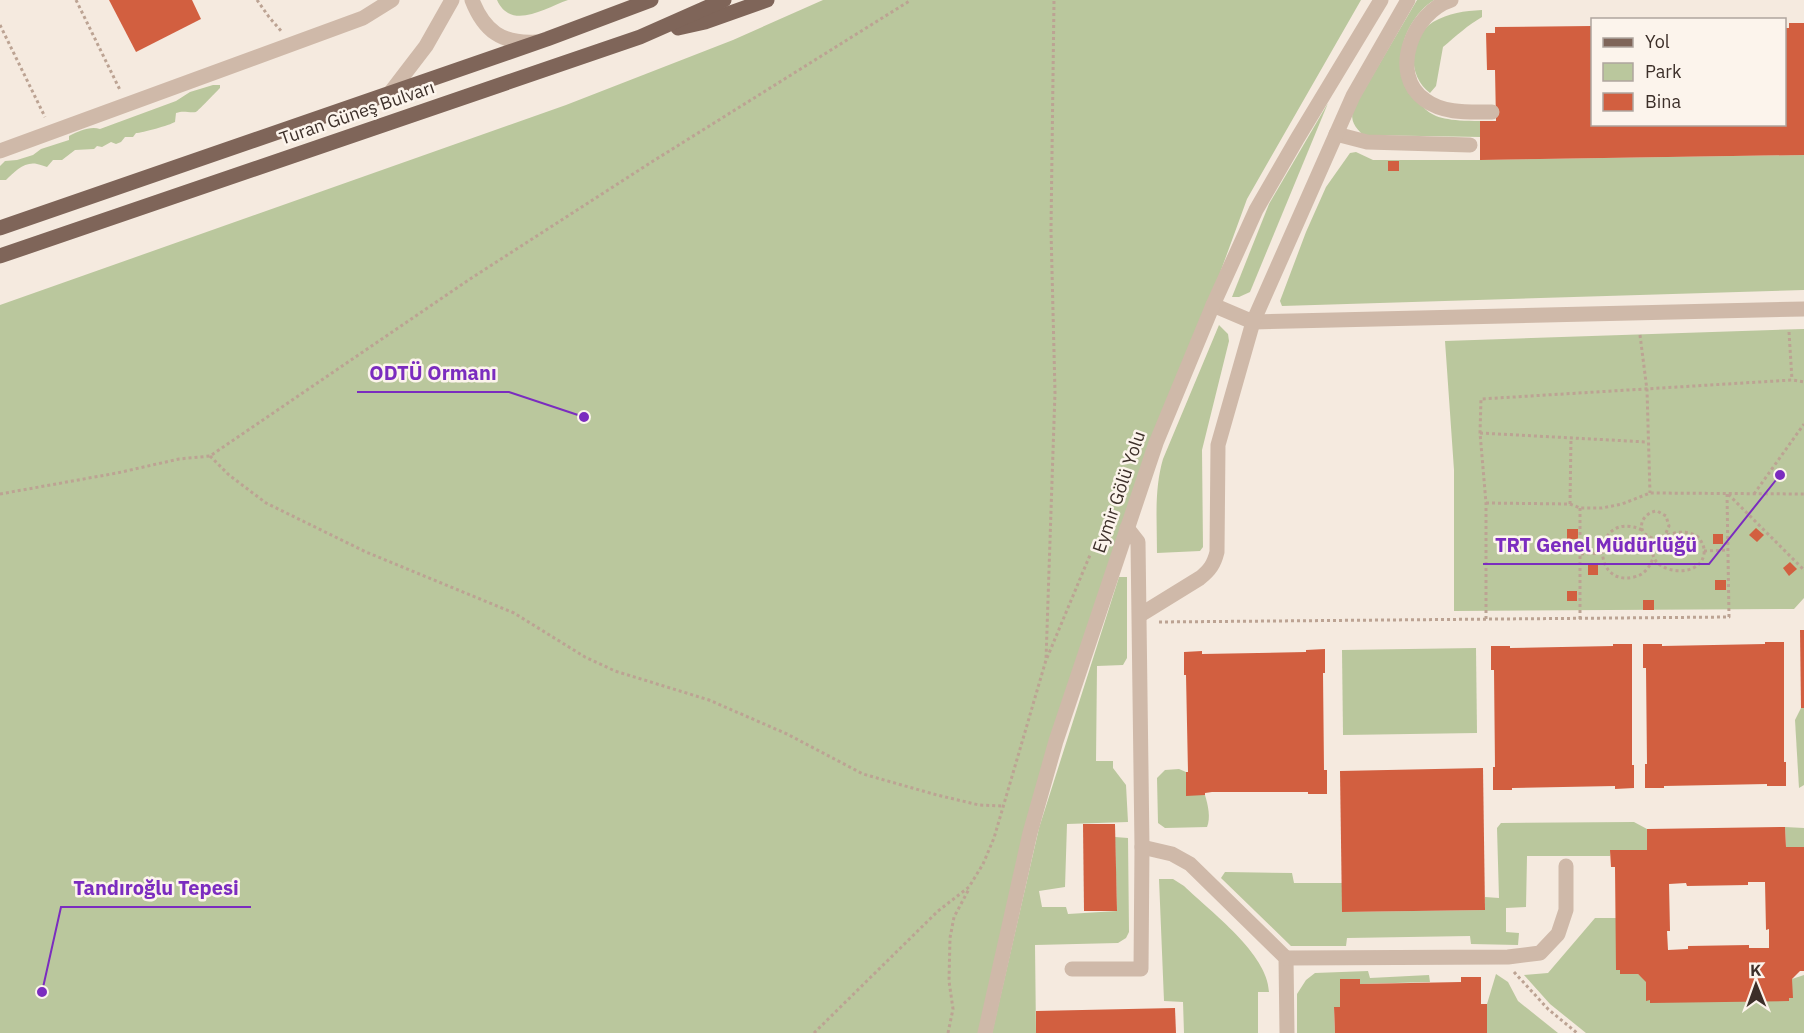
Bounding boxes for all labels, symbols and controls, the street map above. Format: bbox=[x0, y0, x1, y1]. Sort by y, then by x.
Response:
legend bbox=[1591, 18, 1786, 126]
text: Yol bbox=[1645, 30, 1670, 53]
text: Park bbox=[1645, 60, 1682, 83]
street label: Turan Güneş Bulvarı bbox=[276, 75, 437, 150]
text: Bina bbox=[1645, 90, 1681, 113]
callout: ODTÜ Ormanı bbox=[357, 354, 509, 392]
text: ODTÜ Ormanı bbox=[369, 359, 497, 386]
street label: Eymir Gölü Yolu bbox=[1087, 428, 1150, 556]
callout: TRT Genel Müdürlüğü bbox=[1483, 526, 1709, 564]
text: TRT Genel Müdürlüğü bbox=[1495, 531, 1697, 558]
callout: Tandıroğlu Tepesi bbox=[61, 869, 251, 907]
text: Tandıroğlu Tepesi bbox=[73, 874, 239, 901]
north arrow bbox=[1726, 955, 1786, 1015]
text: K bbox=[1750, 960, 1761, 980]

